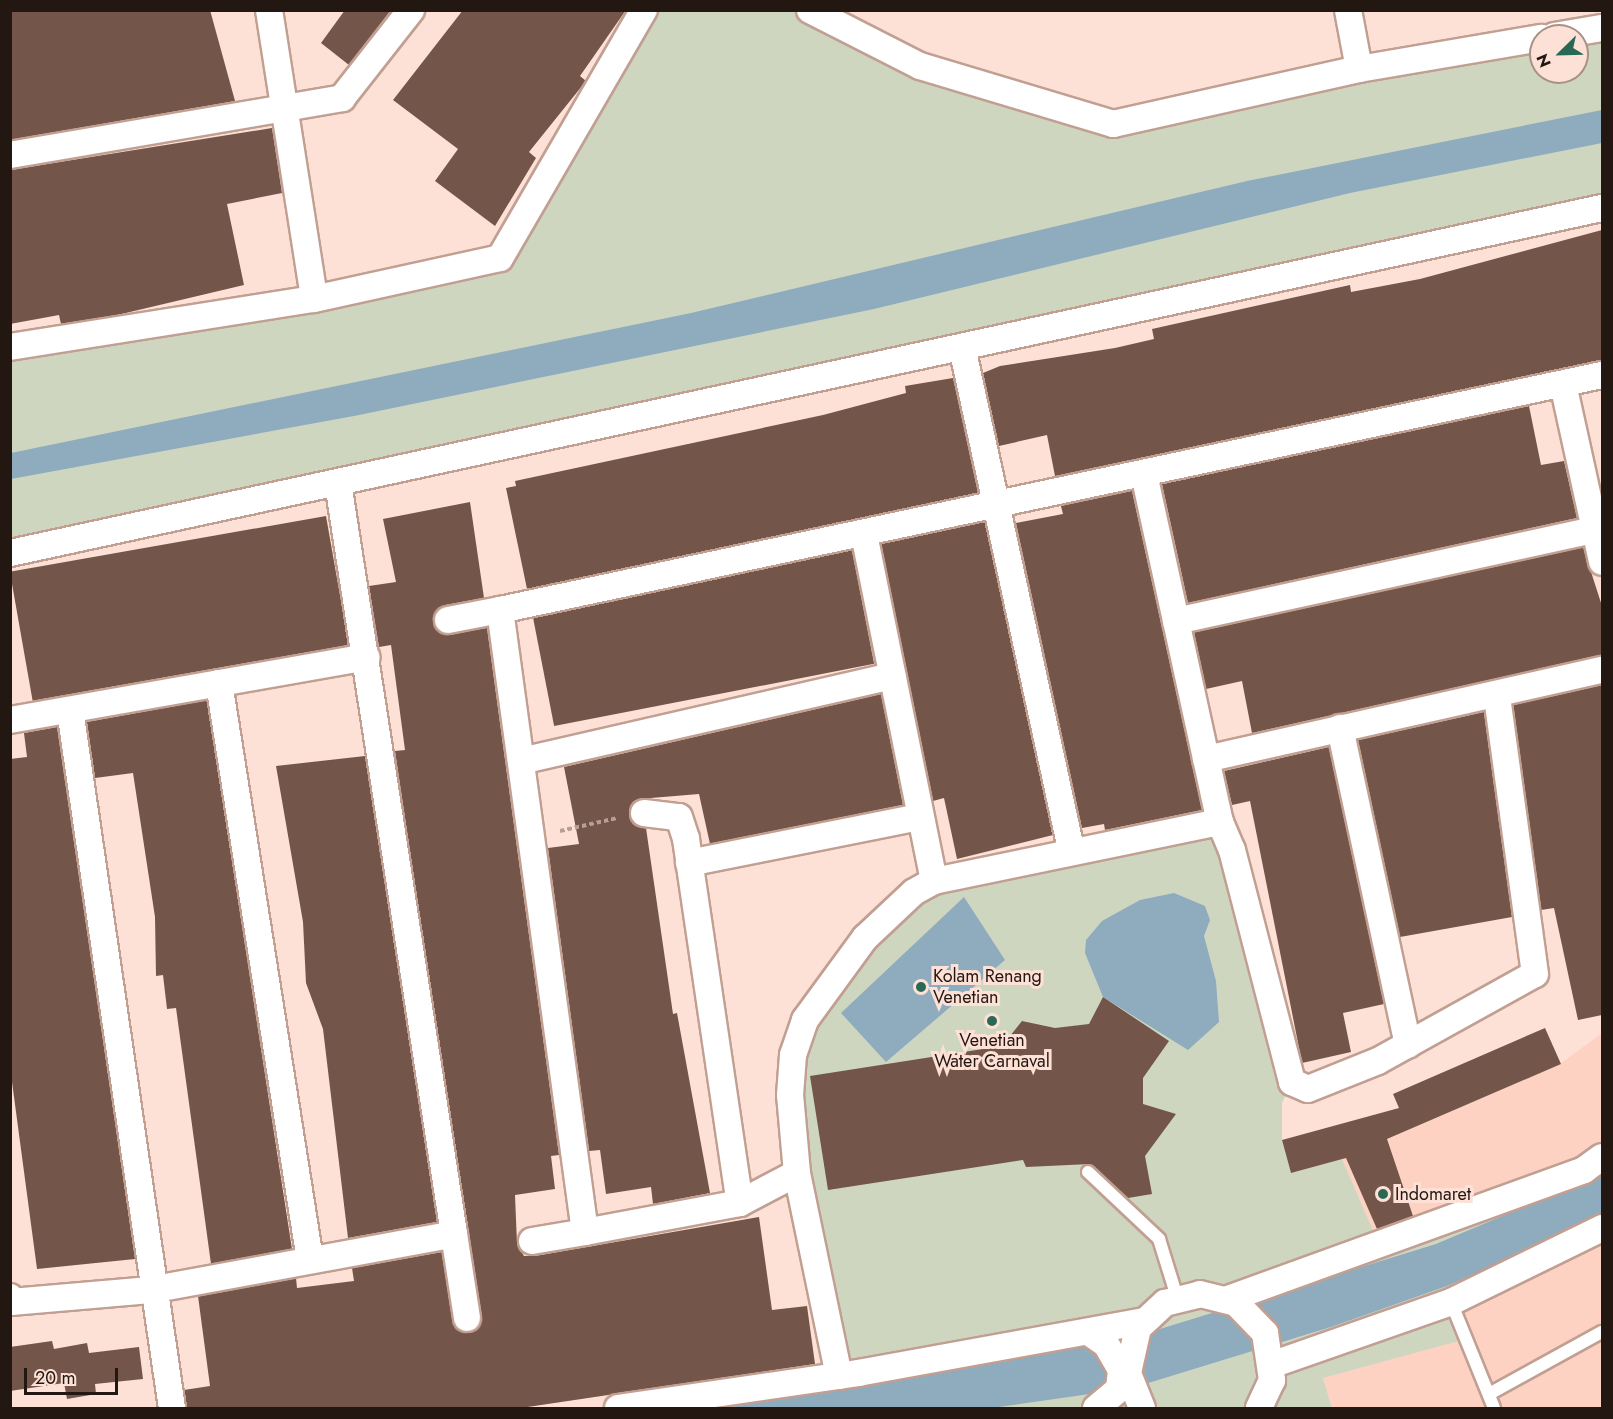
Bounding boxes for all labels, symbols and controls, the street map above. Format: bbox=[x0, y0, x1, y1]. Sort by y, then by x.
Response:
north arrow bbox=[1529, 24, 1589, 84]
text: N bbox=[1531, 50, 1557, 71]
place label: Kolam Renang Venetian bbox=[933, 966, 1042, 1008]
marker: Kolam Renang Venetian bbox=[914, 980, 928, 994]
marker: Venetian Water Carnaval bbox=[985, 1014, 999, 1028]
place label: Venetian Water Carnaval bbox=[934, 1030, 1050, 1072]
place label: Indomaret bbox=[1395, 1183, 1471, 1205]
marker: Indomaret bbox=[1376, 1187, 1390, 1201]
scale bar bbox=[27, 1356, 122, 1394]
text: 20 m bbox=[35, 1365, 75, 1391]

